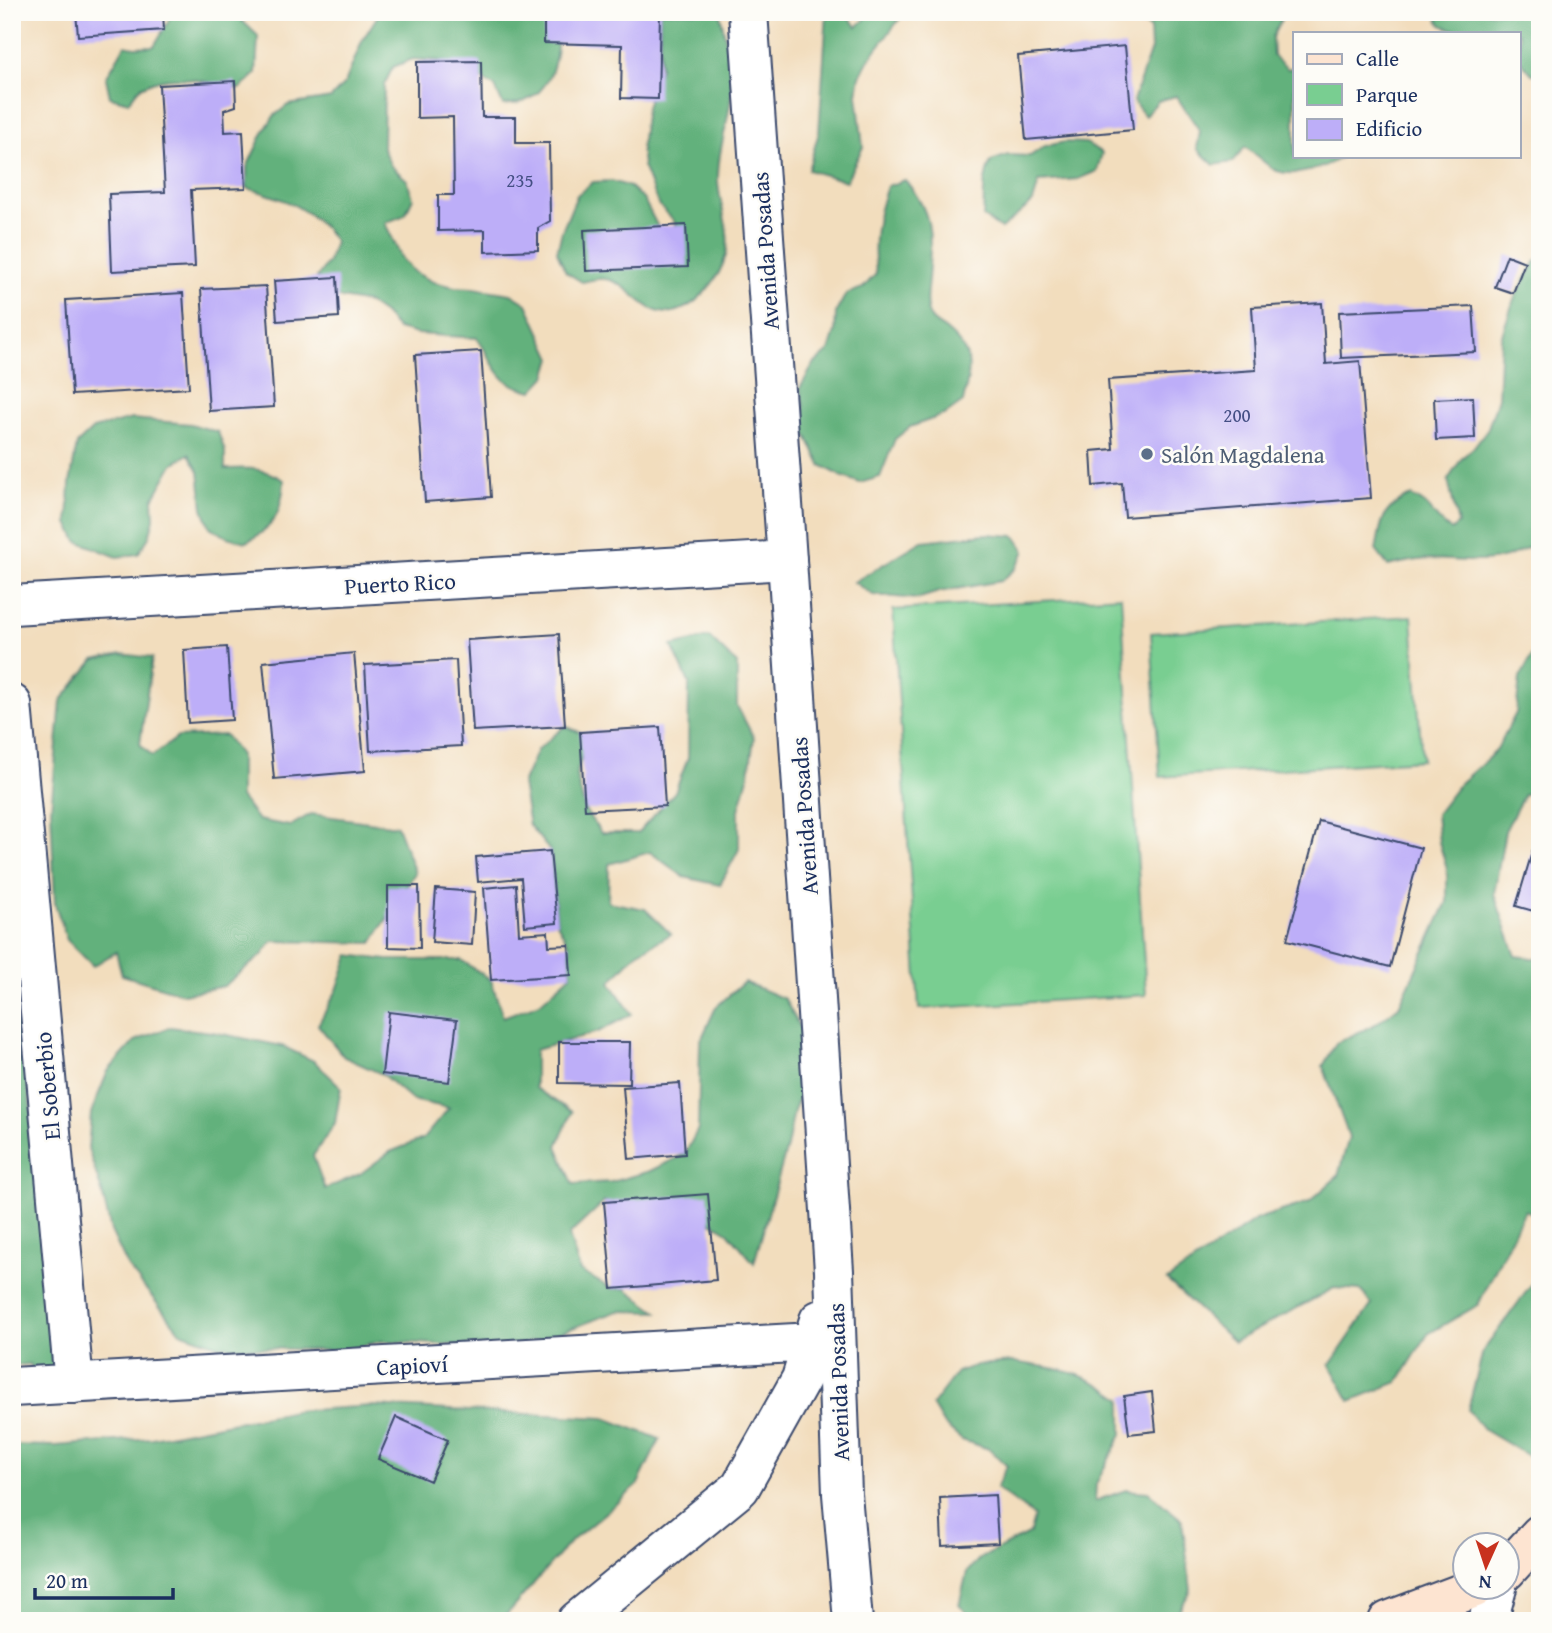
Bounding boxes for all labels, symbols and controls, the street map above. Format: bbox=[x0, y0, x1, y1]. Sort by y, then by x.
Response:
legend bbox=[1293, 32, 1520, 158]
text: Calle bbox=[1356, 43, 1399, 74]
text: Parque bbox=[1356, 79, 1418, 110]
text: Edificio bbox=[1356, 113, 1422, 144]
house number: 235 bbox=[506, 166, 534, 194]
street label: Avenida Posadas bbox=[743, 171, 787, 331]
house number: 200 bbox=[1223, 401, 1251, 429]
place label: Salón Magdalena bbox=[1161, 438, 1325, 471]
marker: Salón Magdalena bbox=[1139, 446, 1155, 462]
street label: Puerto Rico bbox=[343, 564, 457, 602]
street label: Avenida Posadas bbox=[782, 736, 826, 896]
street label: El Soberbio bbox=[26, 1031, 68, 1141]
street label: Avenida Posadas bbox=[819, 1302, 857, 1462]
street label: Capioví bbox=[375, 1347, 449, 1383]
north arrow bbox=[1450, 1532, 1520, 1602]
scale bar bbox=[35, 1556, 173, 1600]
text: 20 m bbox=[46, 1565, 88, 1596]
text: N bbox=[1478, 1569, 1492, 1597]

